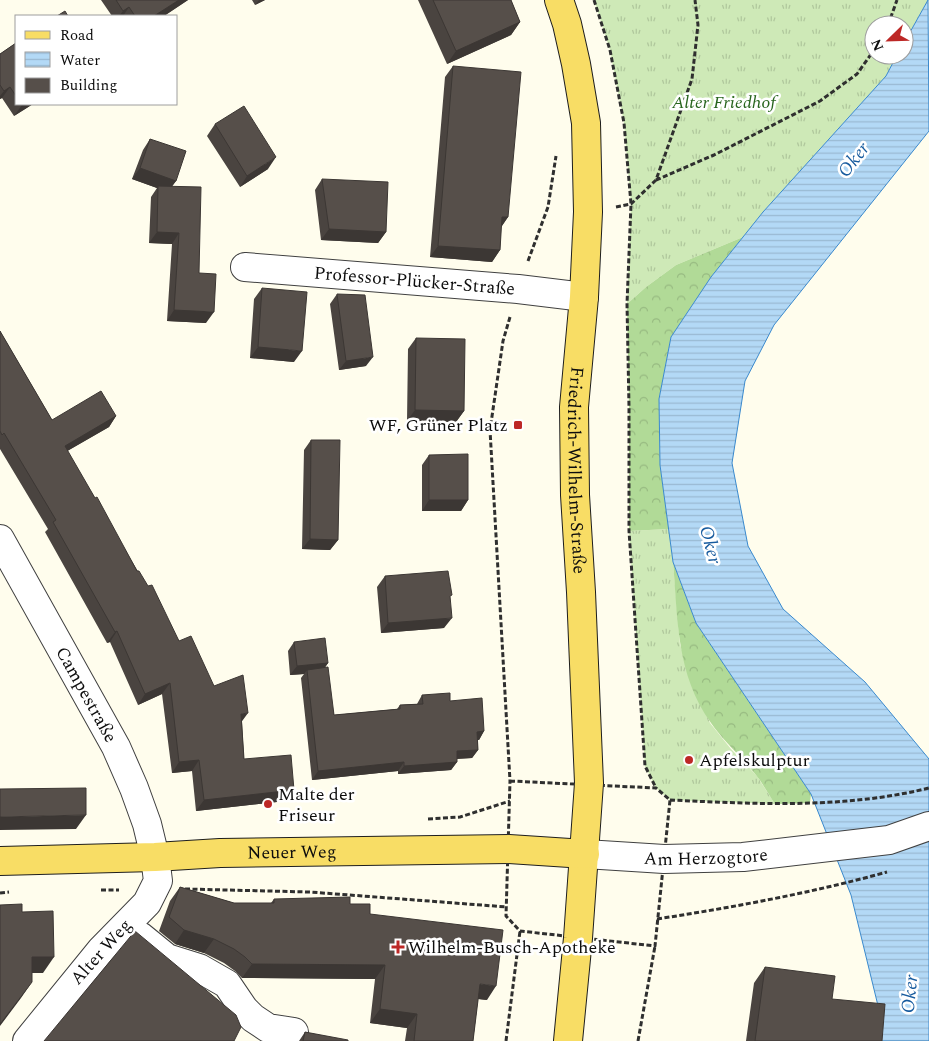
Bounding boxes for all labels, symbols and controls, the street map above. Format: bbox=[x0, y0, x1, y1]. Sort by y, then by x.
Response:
legend bbox=[15, 15, 178, 105]
north arrow bbox=[864, 15, 914, 65]
text: Road bbox=[60, 24, 94, 47]
text: N bbox=[866, 36, 889, 54]
text: Water bbox=[60, 49, 100, 72]
text: Building bbox=[60, 74, 117, 97]
park label: Alter Friedhof bbox=[671, 89, 779, 116]
water label: Oker bbox=[831, 136, 878, 184]
street label: Professor-Plücker-Straße bbox=[313, 259, 516, 302]
street label: Friedrich-Wilhelm-Straße bbox=[560, 365, 593, 575]
place label: WF, Grüner Platz bbox=[369, 412, 508, 439]
marker: WF, Grüner Platz bbox=[512, 419, 524, 431]
water label: Oker bbox=[691, 523, 729, 568]
street label: Campestraße bbox=[49, 641, 124, 747]
place label: Apfelskulptur bbox=[699, 747, 810, 774]
marker: Apfelskulptur bbox=[683, 754, 695, 766]
place label: Malte der Friseur bbox=[278, 781, 355, 829]
marker: Malte der Friseur bbox=[262, 798, 274, 810]
street label: Neuer Weg bbox=[247, 838, 337, 866]
street label: Am Herzogtore bbox=[643, 841, 769, 873]
street label: Alter Weg bbox=[64, 913, 138, 991]
place label: Wilhelm-Busch-Apotheke bbox=[408, 934, 616, 961]
marker: Wilhelm-Busch-Apotheke bbox=[392, 941, 404, 953]
water label: Oker bbox=[894, 973, 926, 1015]

